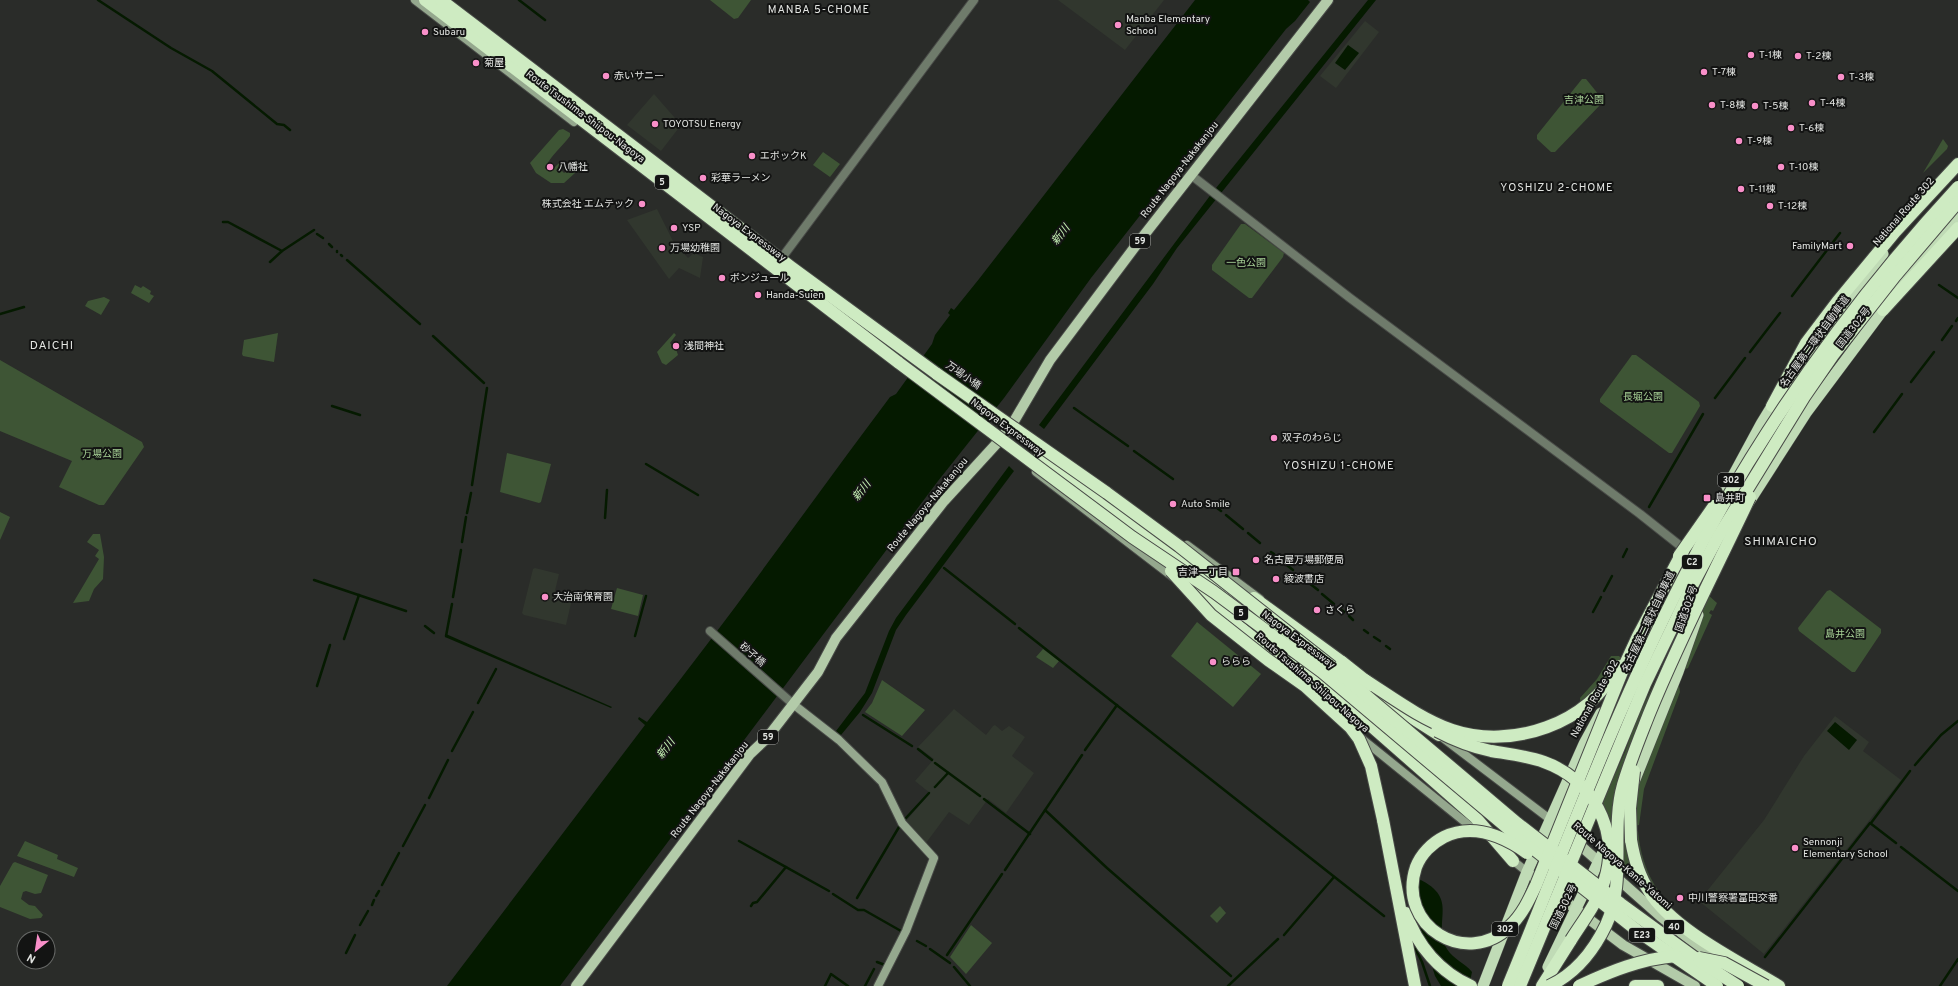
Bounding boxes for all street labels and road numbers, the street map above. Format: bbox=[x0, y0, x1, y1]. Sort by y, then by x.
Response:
street label: Route Tsushima-Shiipou-Nagoya bbox=[523, 68, 647, 166]
street label: Route Nagoya-Nakakanjou bbox=[1138, 119, 1222, 221]
road number: 5 bbox=[655, 175, 669, 189]
street label: National Route 302 bbox=[1871, 175, 1937, 249]
street label: Nagoya Expressway bbox=[710, 201, 788, 265]
road number: 59 bbox=[1130, 234, 1150, 248]
street label: 名古屋第二環状自動車道 bbox=[1777, 294, 1853, 390]
street label: 国道302号 bbox=[1834, 305, 1874, 351]
street label: 万場小橋 bbox=[943, 359, 983, 393]
street label: Nagoya Expressway bbox=[968, 396, 1046, 460]
street label: Route Nagoya-Nakakanjou bbox=[885, 455, 971, 555]
road number: 302 bbox=[1718, 473, 1744, 487]
road number: C2 bbox=[1682, 555, 1702, 569]
street label: 名古屋第二環状自動車道 bbox=[1620, 569, 1678, 675]
street label: 国道302号 bbox=[1673, 584, 1701, 634]
road number: 5 bbox=[1234, 606, 1248, 620]
street label: Nagoya Expressway bbox=[1259, 608, 1337, 672]
street label: Route Tsushima-Shiipou-Nagoya bbox=[1253, 630, 1371, 736]
street label: 砂子橋 bbox=[736, 640, 768, 670]
street label: National Route 302 bbox=[1568, 658, 1622, 740]
road number: 59 bbox=[758, 730, 778, 744]
street label: Route Nagoya-Nakakanjou bbox=[668, 739, 752, 841]
street label: Route Nagoya-Kanie-Yatomi bbox=[1570, 820, 1674, 912]
street label: 国道302号 bbox=[1548, 882, 1580, 932]
road number: 40 bbox=[1664, 920, 1684, 934]
road number: 302 bbox=[1492, 922, 1518, 936]
road number: E23 bbox=[1629, 928, 1655, 942]

